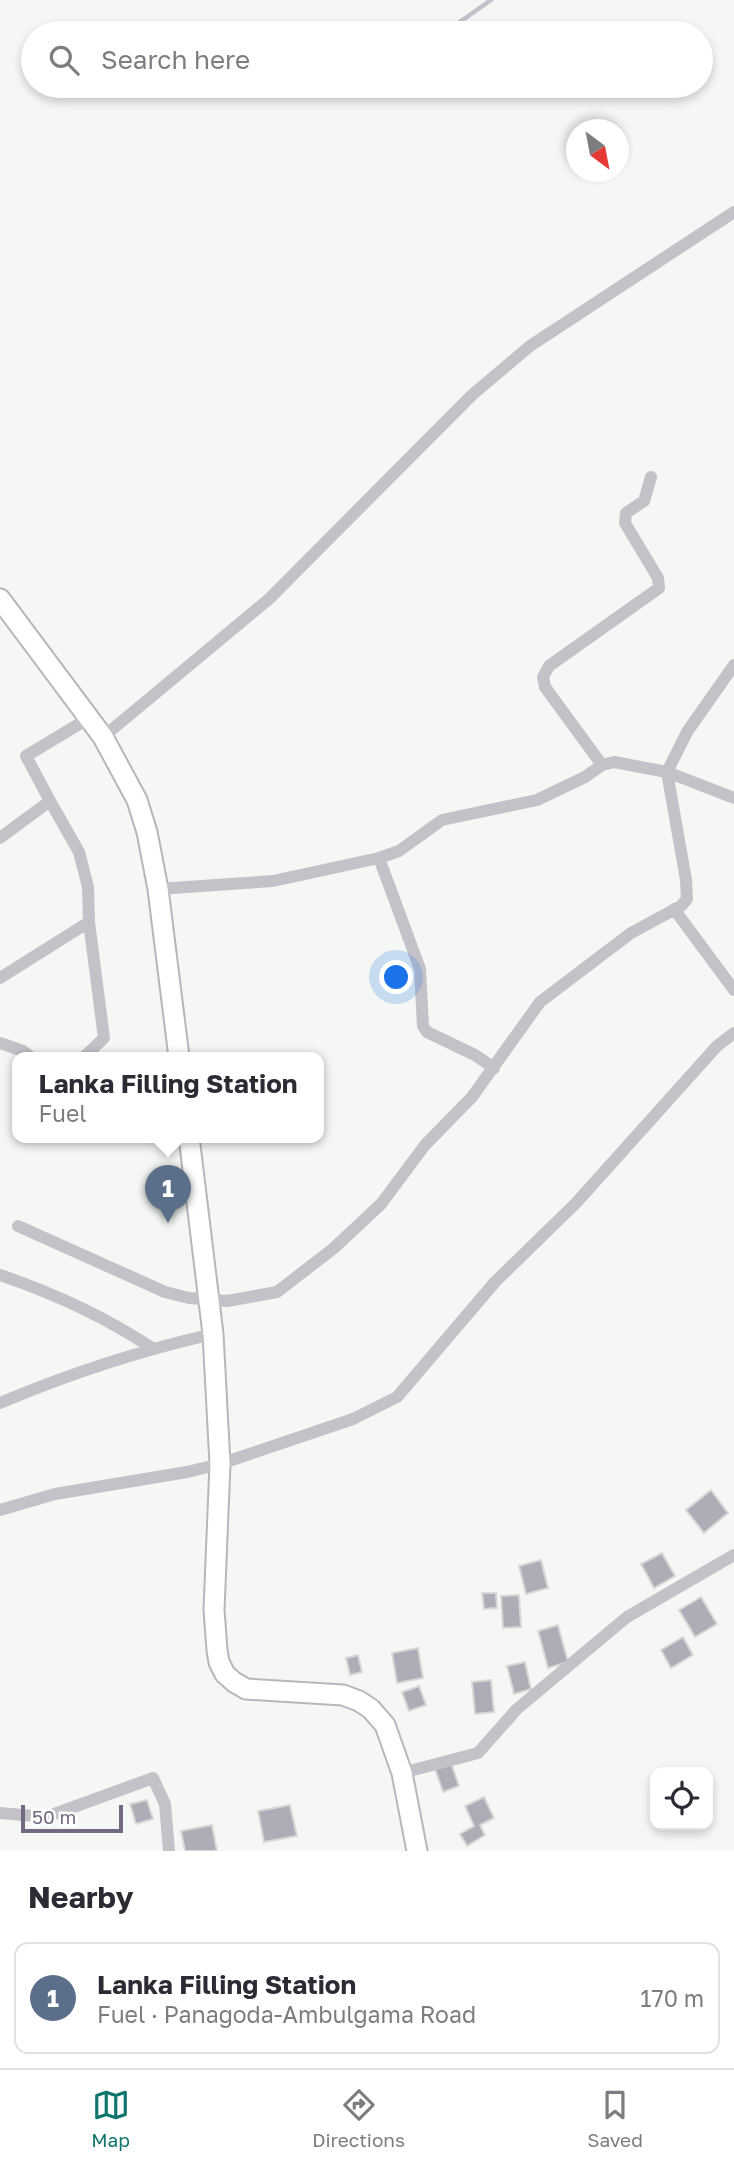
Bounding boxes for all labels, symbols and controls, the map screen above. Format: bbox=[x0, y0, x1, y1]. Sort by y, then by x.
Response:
search box bbox=[21, 21, 713, 98]
icon: search bbox=[45, 41, 83, 79]
text: Search here bbox=[101, 44, 250, 75]
north arrow bbox=[566, 119, 629, 182]
your location bbox=[379, 960, 413, 994]
popup bbox=[12, 1052, 324, 1143]
text: Lanka Filling Station bbox=[38, 1068, 298, 1099]
text: Fuel bbox=[38, 1099, 87, 1127]
pin: 1 bbox=[145, 1165, 191, 1223]
map controls bbox=[650, 1767, 713, 1830]
button: locate bbox=[650, 1767, 713, 1830]
scale bar bbox=[21, 1802, 122, 1834]
text: 50 m bbox=[32, 1805, 76, 1828]
text: Nearby bbox=[28, 1879, 133, 1915]
text: Lanka Filling Station bbox=[97, 1969, 356, 2000]
text: 1 bbox=[47, 1984, 59, 2012]
text: 170 m bbox=[640, 1984, 704, 2012]
text: Fuel · Panagoda-Ambulgama Road bbox=[97, 2000, 476, 2028]
tab: Map bbox=[91, 2086, 130, 2151]
tab: Directions bbox=[312, 2086, 405, 2151]
tab: Saved bbox=[587, 2086, 643, 2151]

